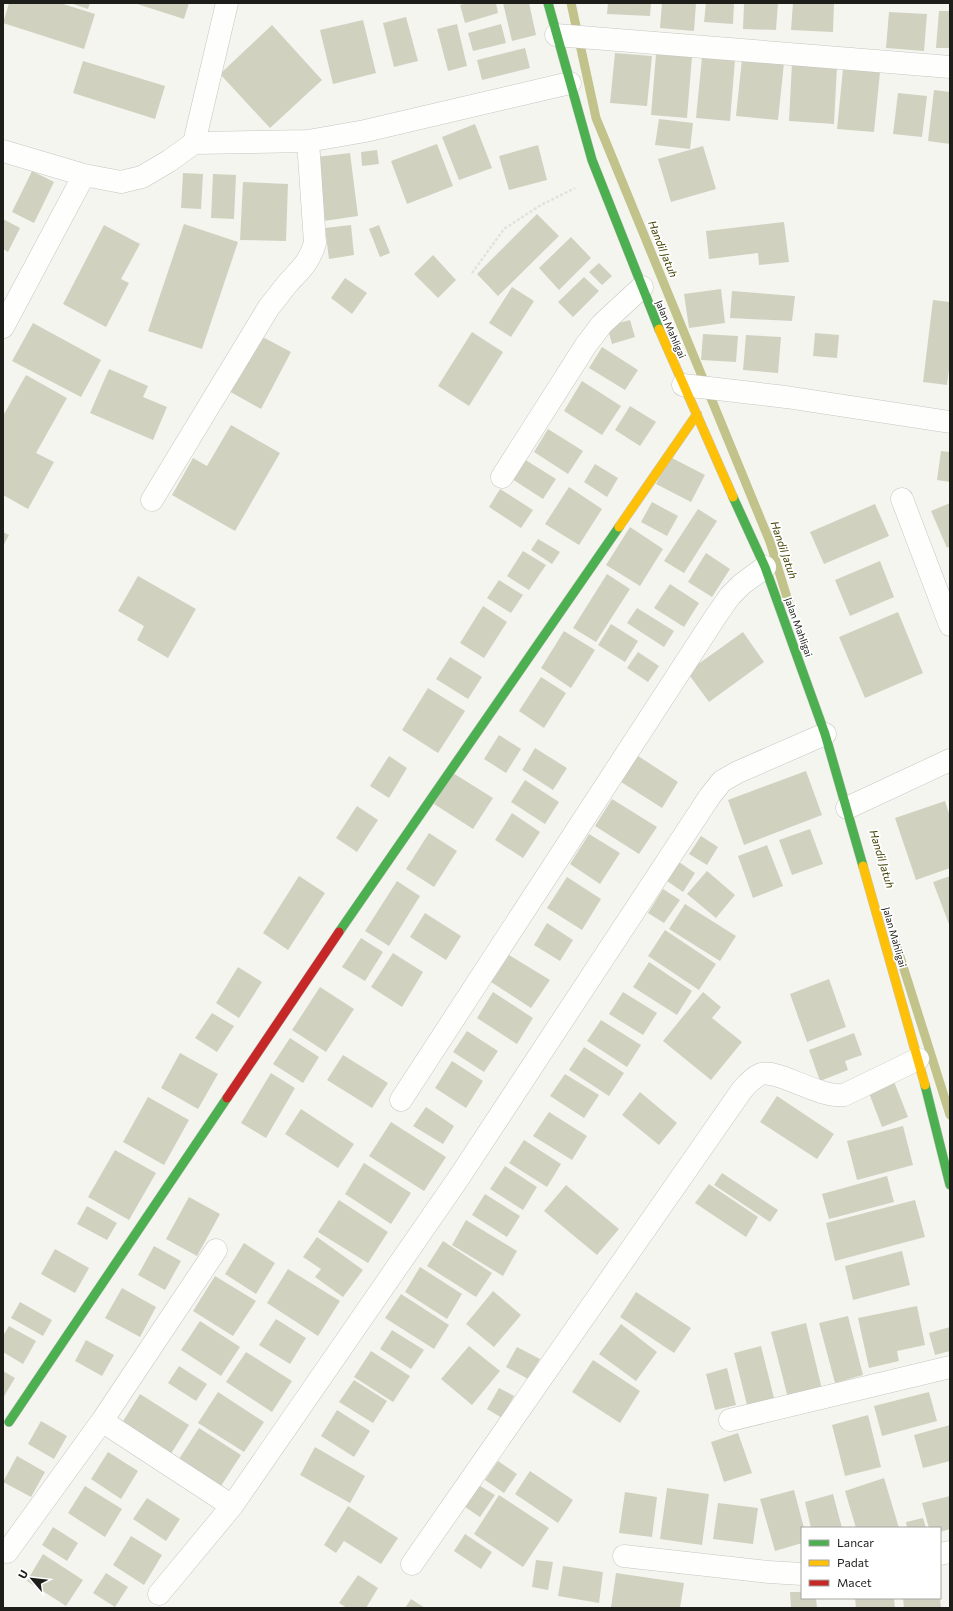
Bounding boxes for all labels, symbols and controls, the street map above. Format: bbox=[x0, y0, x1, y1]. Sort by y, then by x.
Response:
water label: Handil Jatuh bbox=[645, 218, 681, 280]
street label: Jalan Mahligai bbox=[653, 298, 689, 360]
water label: Handil Jatuh bbox=[768, 519, 800, 581]
street label: Jalan Mahligai bbox=[783, 596, 815, 658]
water label: Handil Jatuh bbox=[866, 828, 898, 890]
street label: Jalan Mahligai bbox=[881, 905, 909, 969]
legend bbox=[801, 1527, 941, 1599]
text: Lancar bbox=[837, 1535, 874, 1549]
text: Padat bbox=[837, 1555, 869, 1569]
north arrow bbox=[12, 1559, 52, 1599]
text: U bbox=[15, 1567, 30, 1581]
text: Macet bbox=[837, 1575, 872, 1589]

